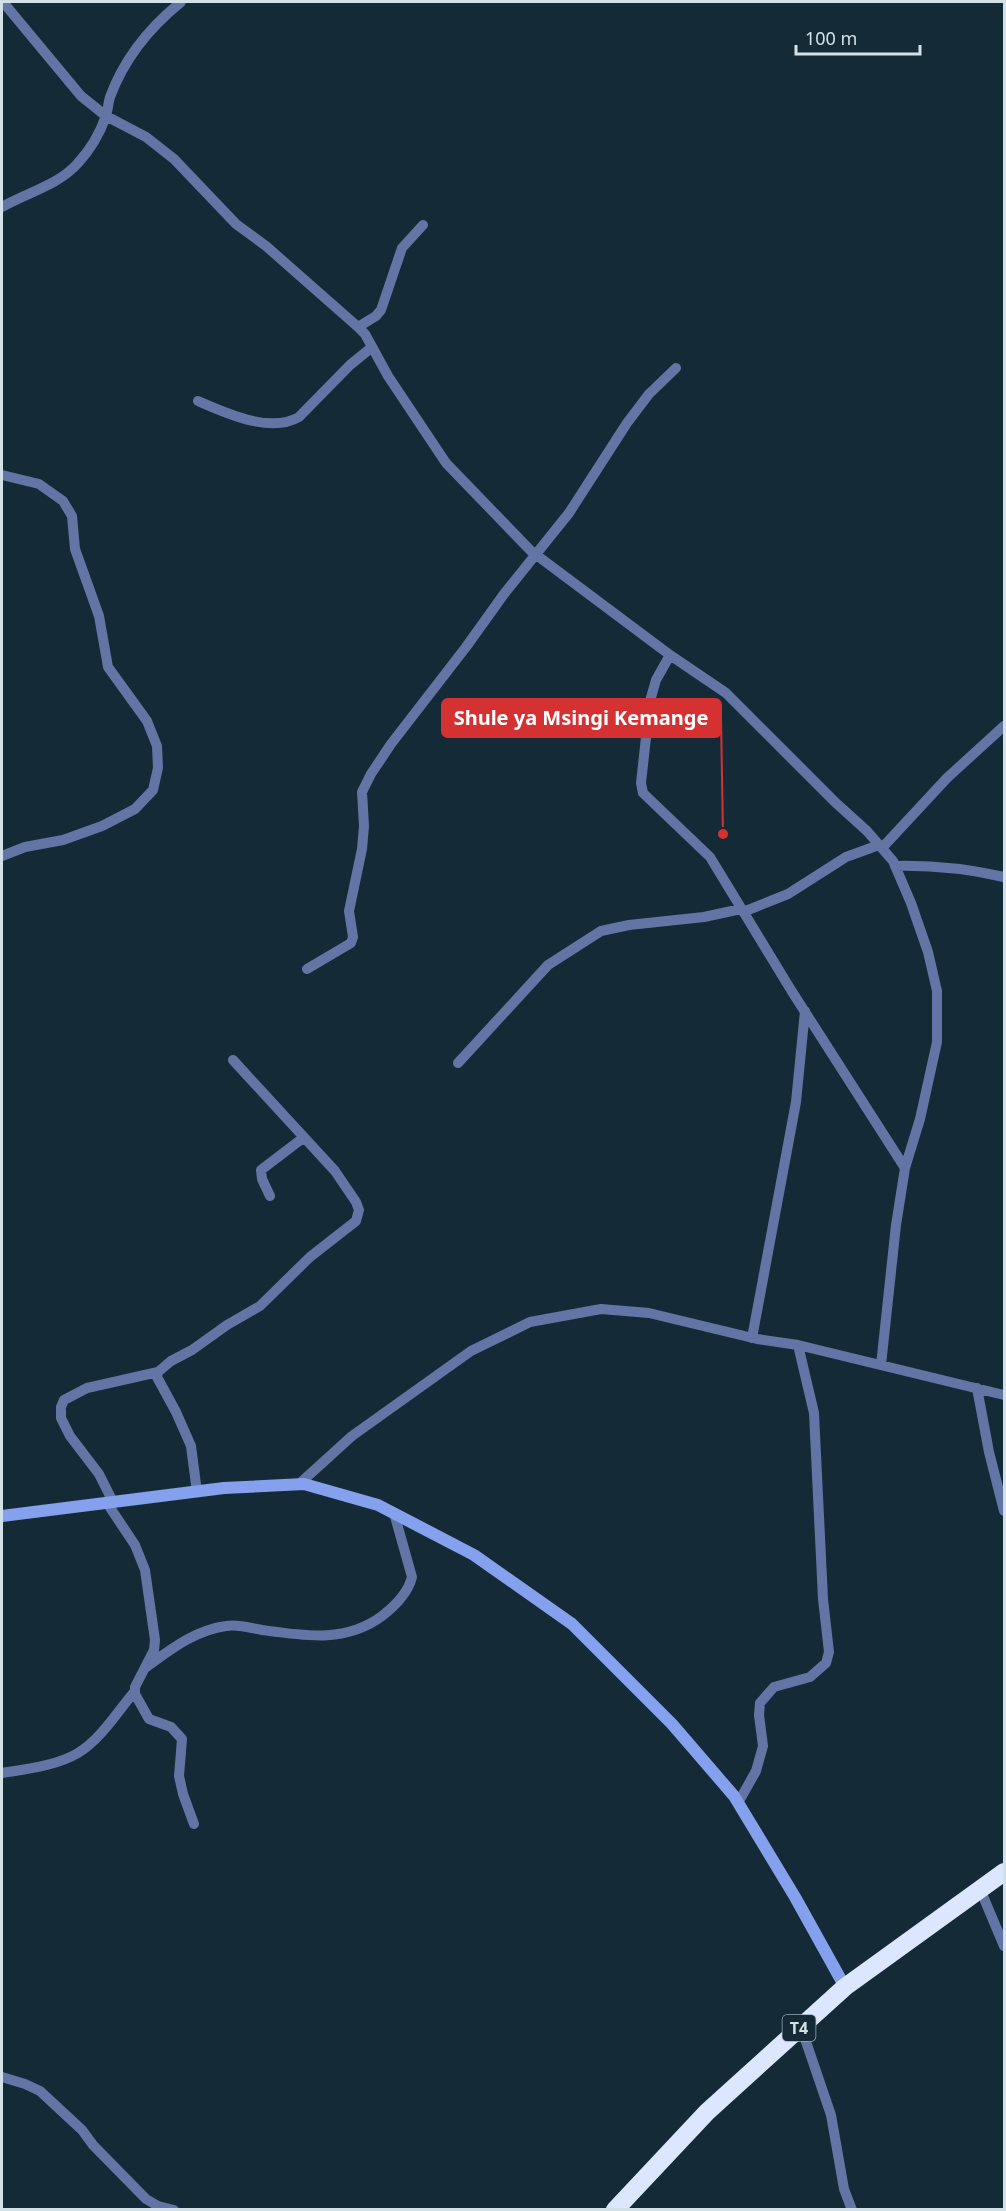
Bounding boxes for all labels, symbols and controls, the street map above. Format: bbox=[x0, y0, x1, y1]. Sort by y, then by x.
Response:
scale bar bbox=[796, 18, 920, 56]
text: 100 m bbox=[805, 26, 857, 50]
callout: Shule ya Msingi Kemange bbox=[442, 699, 721, 737]
text: Shule ya Msingi Kemange bbox=[454, 704, 708, 731]
road number: T4 bbox=[782, 2015, 816, 2041]

